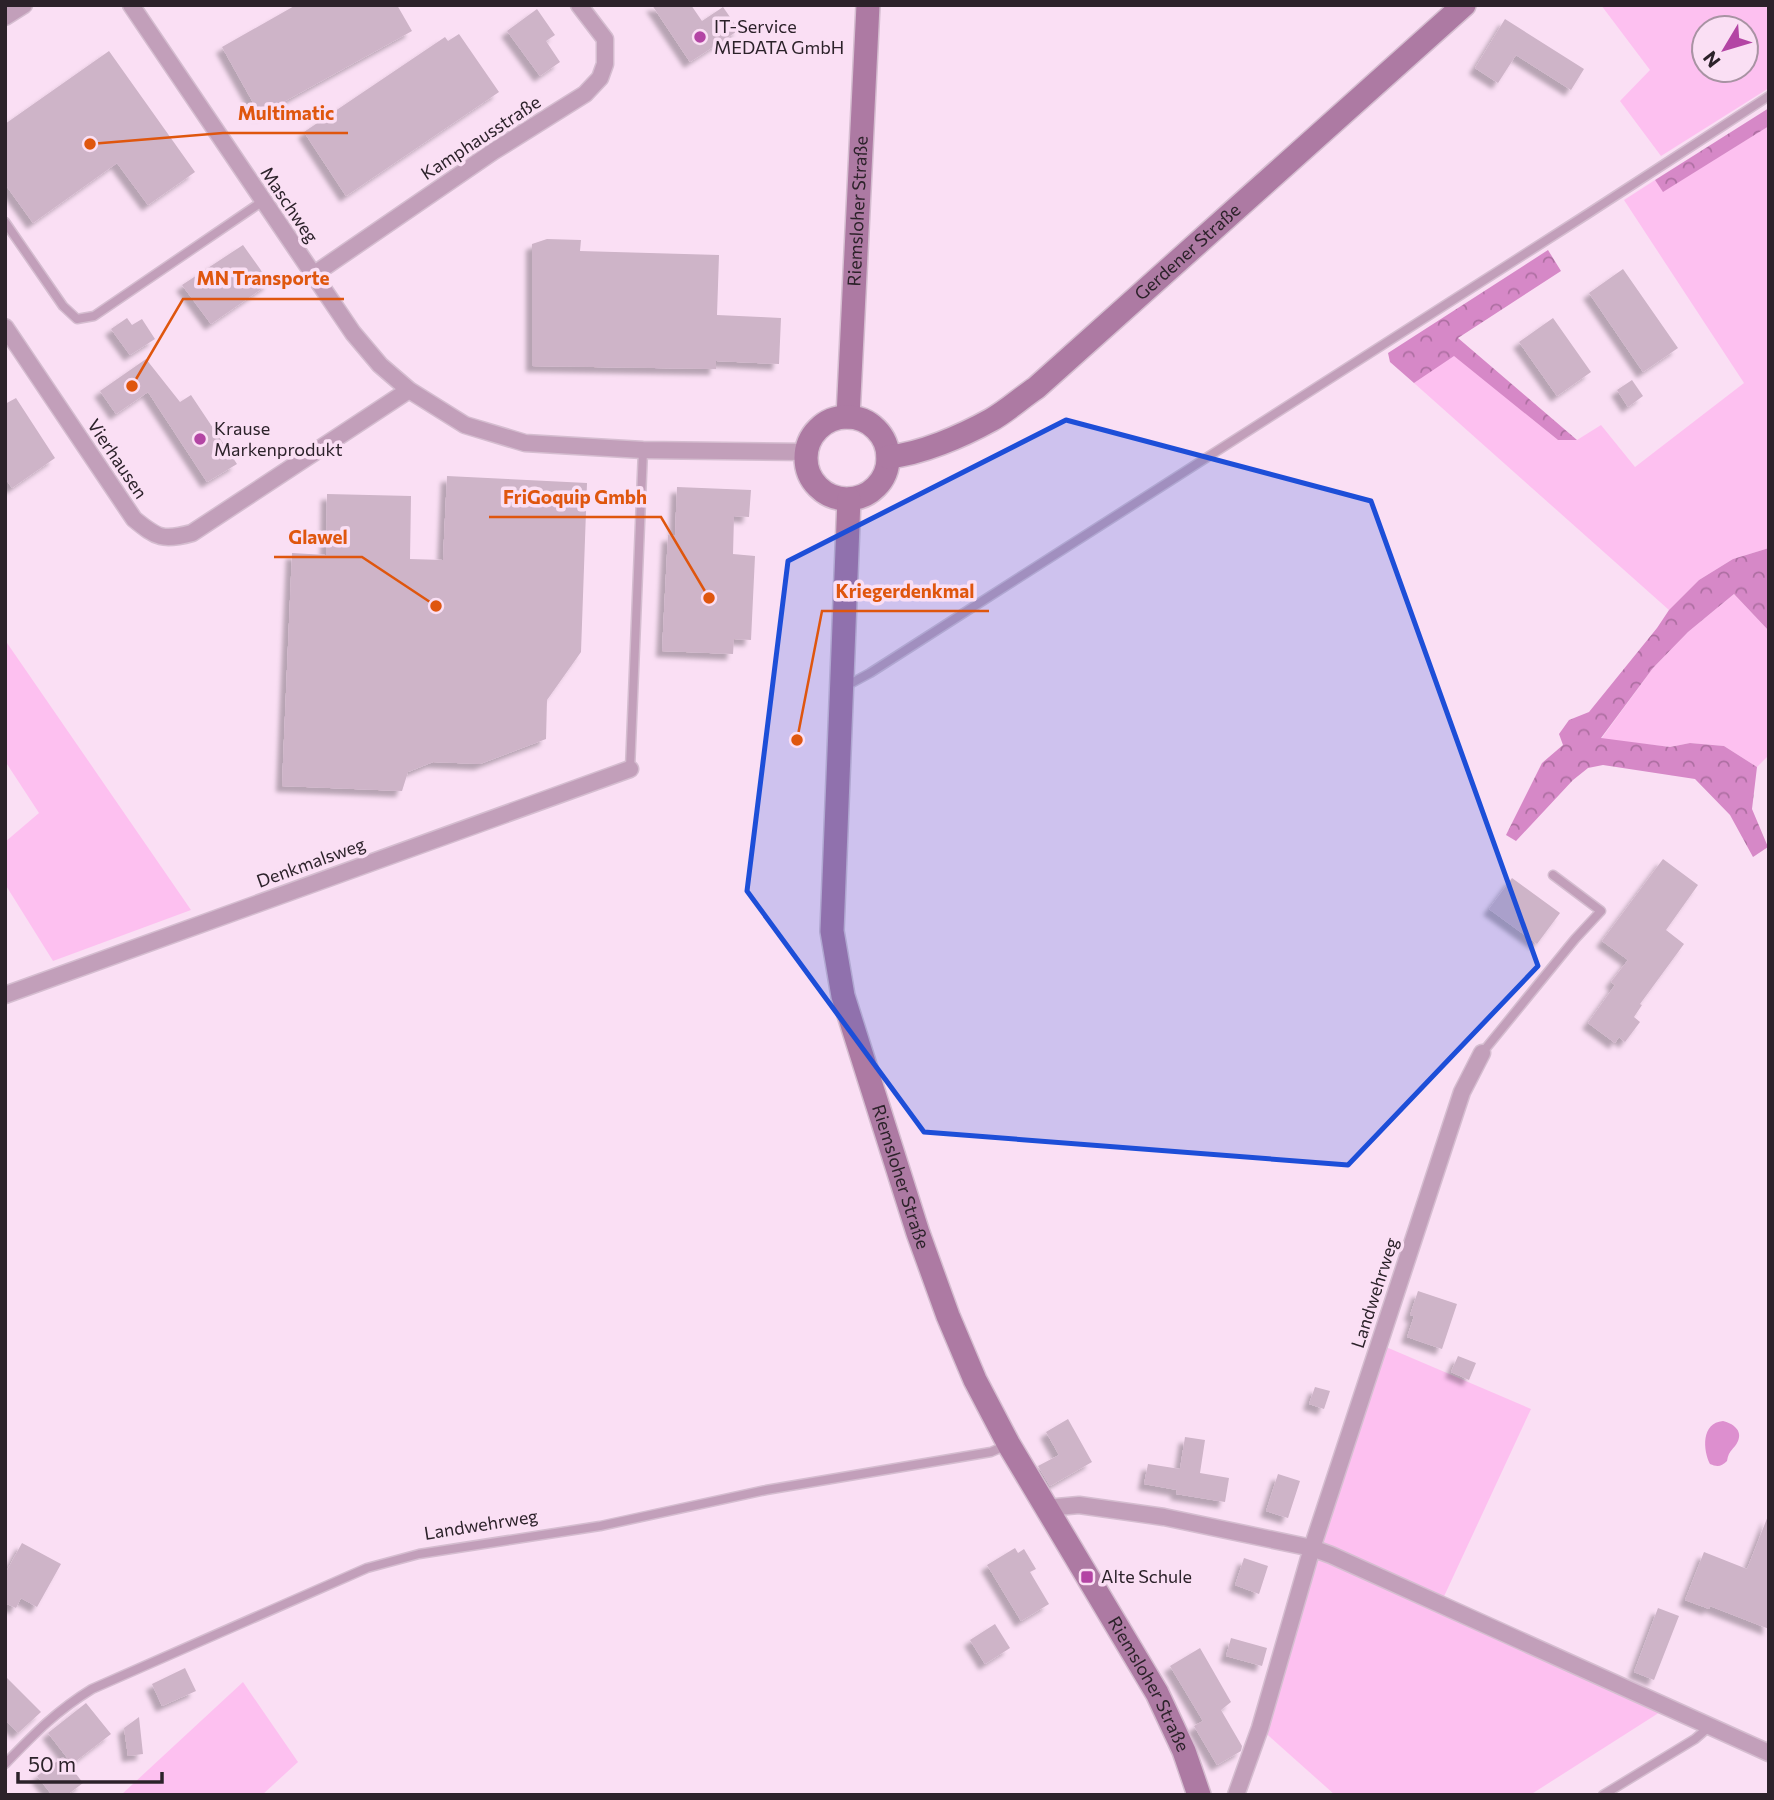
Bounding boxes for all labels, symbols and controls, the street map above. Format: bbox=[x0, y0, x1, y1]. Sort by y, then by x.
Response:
north arrow bbox=[1690, 14, 1760, 84]
place label: IT-Service MEDATA GmbH bbox=[714, 15, 844, 58]
marker: IT-Service MEDATA GmbH bbox=[692, 29, 708, 45]
text: N bbox=[1698, 47, 1725, 72]
street label: Kamphausstraße bbox=[417, 90, 544, 184]
callout: Multimatic bbox=[223, 93, 348, 133]
text: Multimatic bbox=[238, 101, 334, 124]
street label: Riemsloher Straße bbox=[842, 135, 872, 287]
street label: Maschweg bbox=[256, 162, 323, 247]
street label: Gerdener Straße bbox=[1130, 198, 1245, 305]
callout: MN Transporte bbox=[183, 259, 344, 299]
text: MN Transporte bbox=[196, 266, 330, 289]
street label: Vierhausen bbox=[83, 414, 153, 503]
place label: Krause Markenprodukt bbox=[214, 417, 343, 460]
marker: Krause Markenprodukt bbox=[192, 431, 208, 447]
callout: FriGoquip Gmbh bbox=[489, 477, 661, 517]
text: FriGoquip Gmbh bbox=[503, 485, 647, 508]
callout: Glawel bbox=[274, 517, 362, 557]
text: Glawel bbox=[288, 525, 348, 548]
callout: Kriegerdenkmal bbox=[822, 571, 989, 611]
text: Kriegerdenkmal bbox=[835, 579, 975, 602]
street label: Denkmalsweg bbox=[253, 832, 368, 892]
street label: Riemsloher Straße bbox=[868, 1101, 935, 1252]
street label: Landwehrweg bbox=[1346, 1234, 1402, 1351]
street label: Landwehrweg bbox=[422, 1504, 540, 1544]
place label: Alte Schule bbox=[1101, 1565, 1192, 1587]
marker: Alte Schule bbox=[1079, 1569, 1095, 1585]
street label: Riemsloher Straße bbox=[1104, 1612, 1195, 1755]
scale bar bbox=[18, 1741, 161, 1785]
text: 50 m bbox=[28, 1751, 76, 1776]

